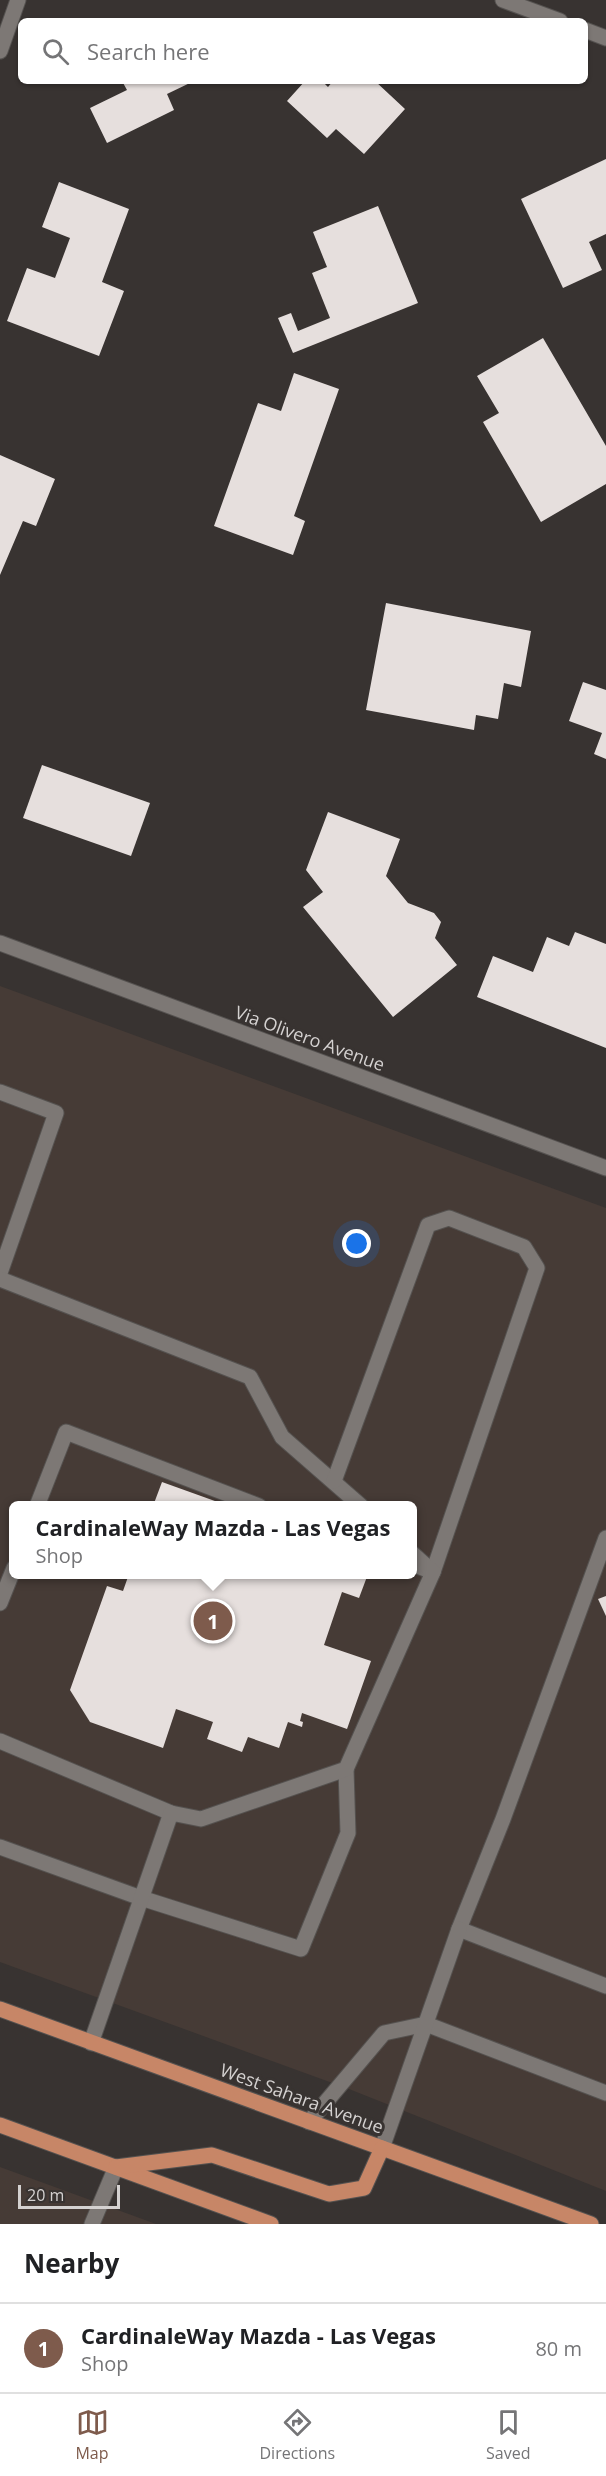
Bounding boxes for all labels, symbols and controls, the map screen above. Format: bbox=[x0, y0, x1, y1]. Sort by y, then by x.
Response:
search box bbox=[18, 18, 588, 84]
icon: search bbox=[39, 35, 72, 68]
text: Search here bbox=[87, 36, 210, 66]
street label: Via Olivero Avenue bbox=[232, 1000, 388, 1076]
your location bbox=[342, 1229, 371, 1258]
popup bbox=[9, 1501, 417, 1579]
text: CardinaleWay Mazda - Las Vegas bbox=[36, 1512, 390, 1542]
text: Shop bbox=[36, 1542, 83, 1569]
pin: 1 bbox=[194, 1598, 232, 1644]
street label: West Sahara Avenue bbox=[217, 2057, 387, 2139]
scale bar bbox=[18, 2182, 120, 2210]
text: 20 m bbox=[27, 2184, 64, 2206]
text: Nearby bbox=[24, 2245, 119, 2281]
text: CardinaleWay Mazda - Las Vegas bbox=[81, 2320, 436, 2350]
text: 1 bbox=[38, 2335, 49, 2362]
text: 80 m bbox=[535, 2335, 582, 2362]
text: Shop bbox=[81, 2350, 129, 2377]
tab: Map bbox=[75, 2406, 109, 2464]
tab: Directions bbox=[259, 2406, 335, 2464]
tab: Saved bbox=[486, 2406, 531, 2464]

